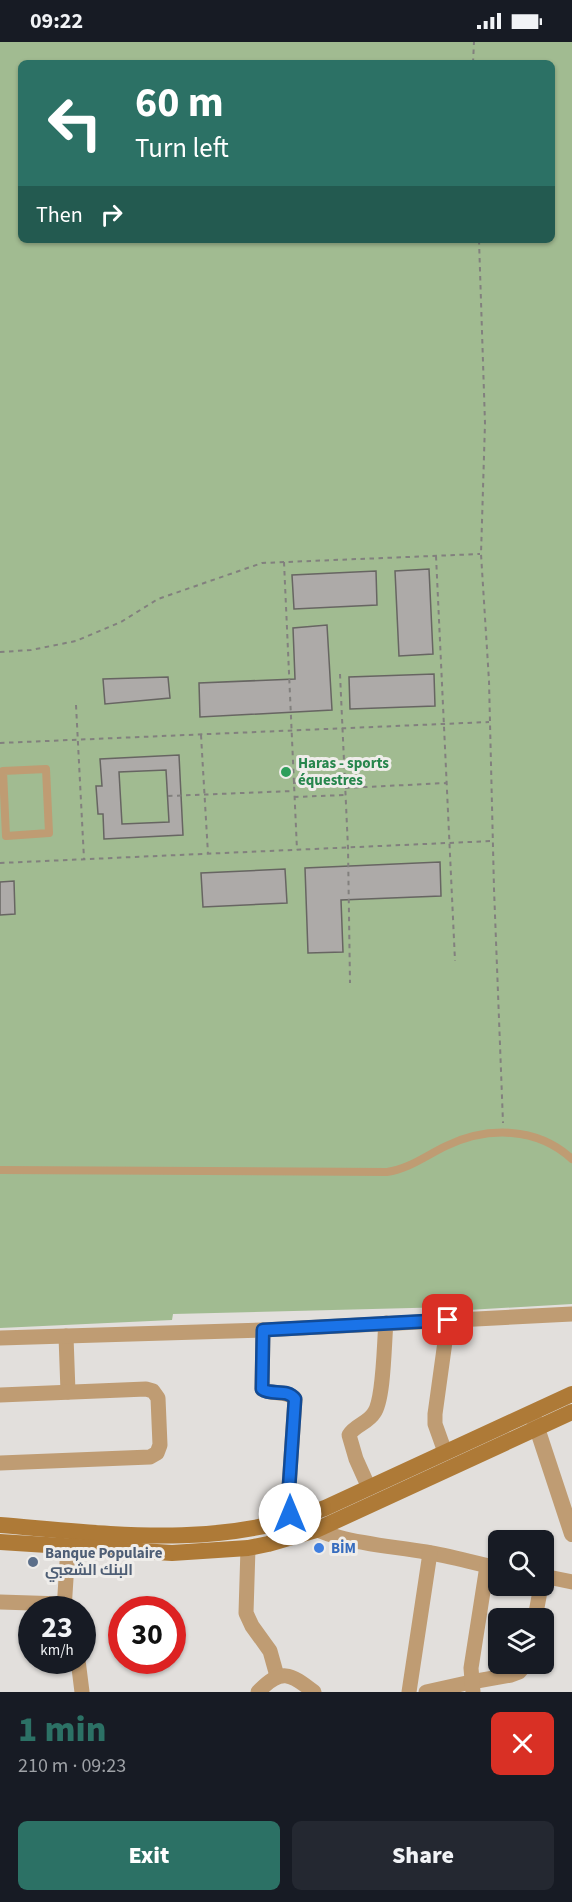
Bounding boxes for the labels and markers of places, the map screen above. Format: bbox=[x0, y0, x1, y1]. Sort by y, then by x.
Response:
place label: Haras - sports équestres bbox=[298, 753, 389, 791]
marker: Haras - sports équestres bbox=[279, 765, 293, 779]
pin bbox=[422, 1294, 473, 1345]
place label: BİM bbox=[331, 1538, 356, 1559]
marker: BİM bbox=[312, 1541, 326, 1555]
place label: Banque Populaire البنك الشعبي bbox=[45, 1543, 163, 1582]
marker: Banque Populaire البنك الشعبي bbox=[26, 1555, 40, 1569]

